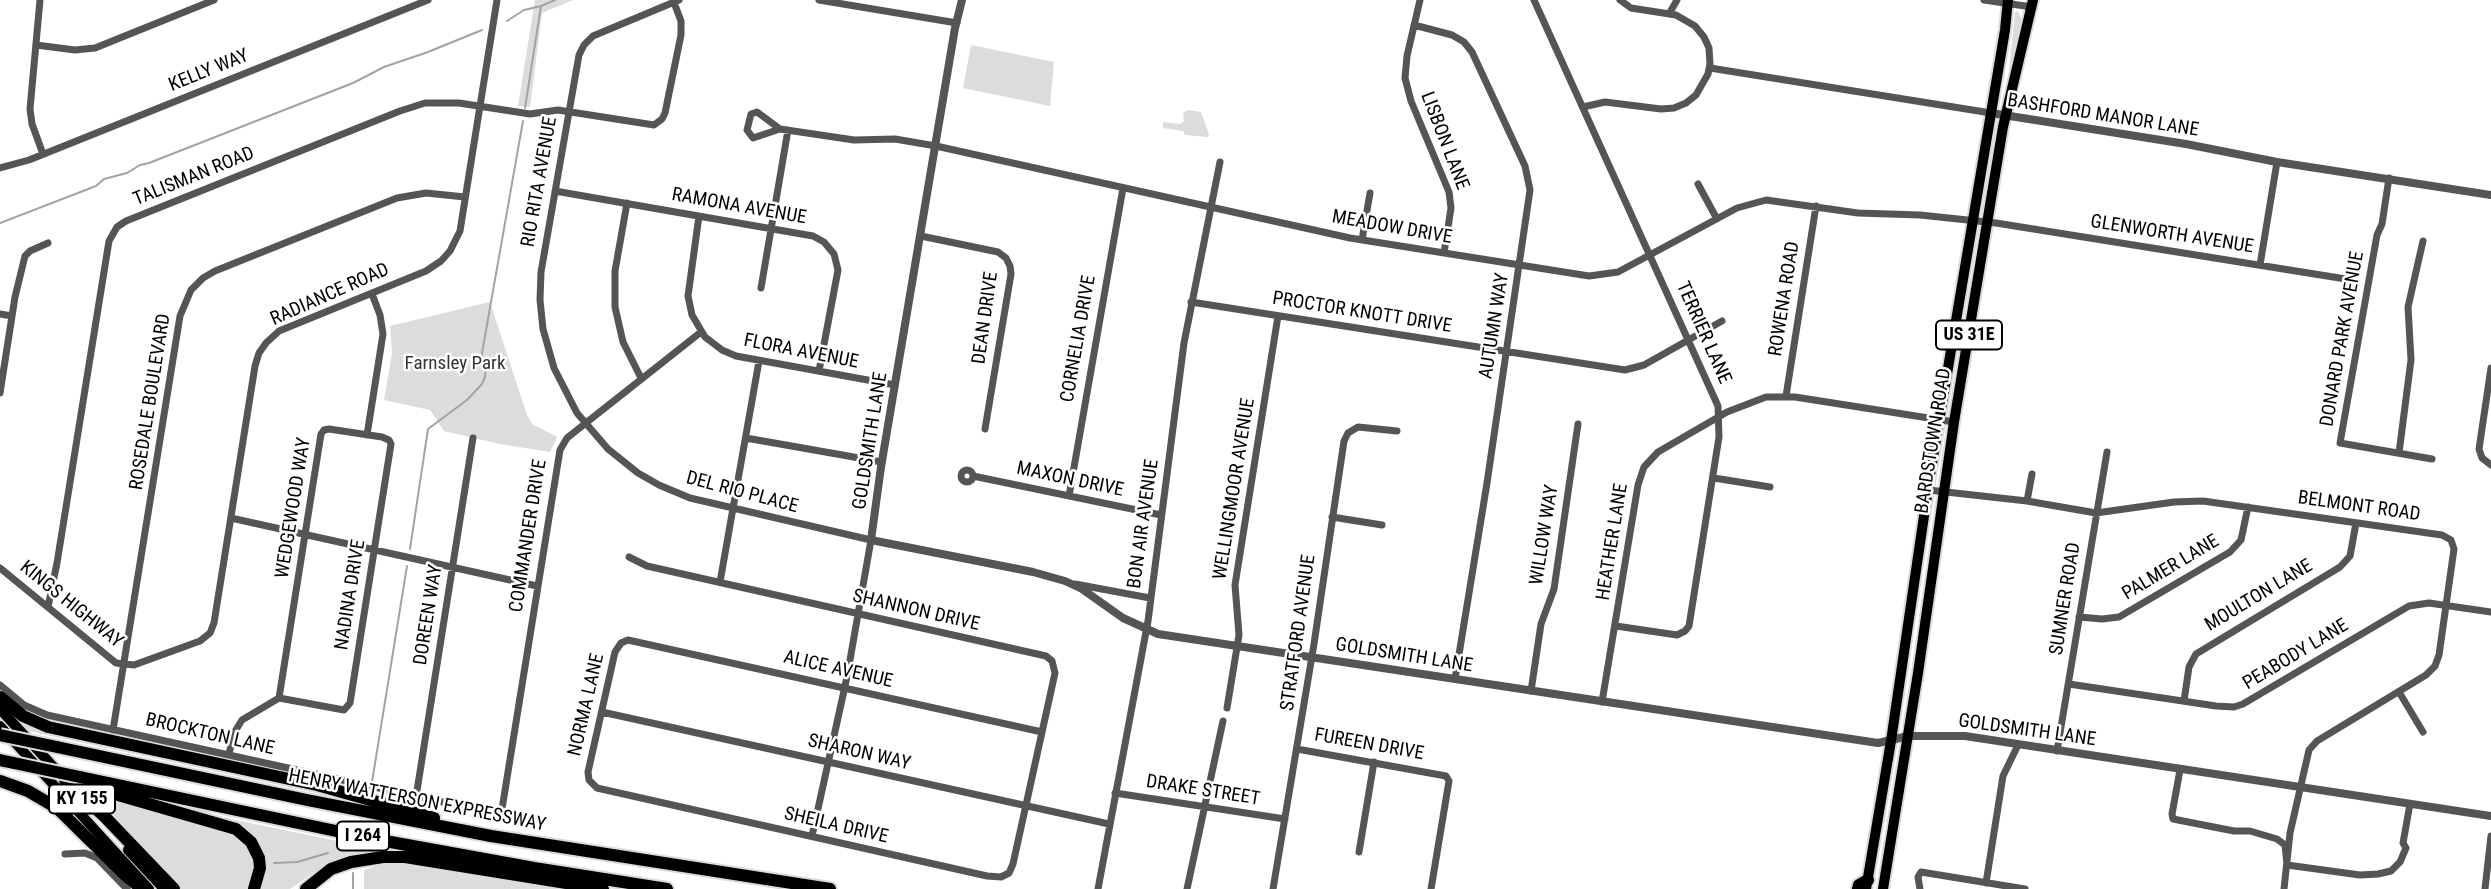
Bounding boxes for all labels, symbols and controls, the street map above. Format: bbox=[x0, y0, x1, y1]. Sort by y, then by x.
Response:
street label: KELLY WAY bbox=[166, 45, 252, 97]
street label: LISBON LANE bbox=[1415, 89, 1473, 193]
street label: BASHFORD MANOR LANE bbox=[2006, 90, 2200, 142]
street label: RIO RITA AVENUE bbox=[517, 115, 563, 249]
street label: TALISMAN ROAD bbox=[130, 142, 258, 212]
street label: RAMONA AVENUE bbox=[670, 184, 808, 230]
street label: MEADOW DRIVE bbox=[1330, 206, 1454, 250]
street label: GLENWORTH AVENUE bbox=[2089, 211, 2255, 259]
street label: ROWENA ROAD bbox=[1765, 240, 1805, 358]
street label: DONARD PARK AVENUE bbox=[2316, 250, 2370, 428]
street label: RADIANCE ROAD bbox=[267, 259, 393, 331]
street label: DEAN DRIVE bbox=[968, 270, 1004, 366]
street label: AUTUMN WAY bbox=[1475, 272, 1515, 380]
street label: CORNELIA DRIVE bbox=[1057, 274, 1101, 404]
street label: TERRIER LANE bbox=[1670, 278, 1736, 388]
street label: PROCTOR KNOTT DRIVE bbox=[1271, 288, 1453, 338]
street label: ROSEDALE BOULEVARD bbox=[126, 312, 176, 492]
road number: US 31E bbox=[1936, 320, 2002, 349]
street label: FLORA AVENUE bbox=[742, 330, 860, 374]
park label: Farnsley Park bbox=[405, 353, 505, 375]
street label: BARDSTOWN ROAD bbox=[1911, 367, 1957, 515]
street label: GOLDSMITH LANE bbox=[849, 371, 893, 511]
street label: WELLINGMOOR AVENUE bbox=[1209, 397, 1261, 581]
street label: WEDGEWOOD WAY bbox=[272, 436, 316, 580]
street label: COMMANDER DRIVE bbox=[506, 458, 552, 614]
street label: MAXON DRIVE bbox=[1014, 458, 1126, 502]
street label: BON AIR AVENUE bbox=[1124, 458, 1164, 590]
street label: DEL RIO PLACE bbox=[683, 467, 801, 519]
street label: HEATHER LANE bbox=[1593, 482, 1633, 602]
street label: WILLOW WAY bbox=[1526, 483, 1564, 587]
street label: BELMONT ROAD bbox=[2296, 487, 2422, 527]
street label: PALMER LANE bbox=[2118, 530, 2224, 606]
street label: NADINA DRIVE bbox=[331, 538, 371, 652]
street label: SUMNER ROAD bbox=[2046, 541, 2086, 657]
street label: STRATFORD AVENUE bbox=[1277, 553, 1321, 713]
street label: MOULTON LANE bbox=[2201, 555, 2317, 637]
street label: KINGS HIGHWAY bbox=[15, 556, 127, 654]
street label: DOREEN WAY bbox=[410, 563, 448, 667]
street label: SHANNON DRIVE bbox=[850, 585, 982, 637]
street label: PEABODY LANE bbox=[2239, 615, 2353, 695]
street label: GOLDSMITH LANE bbox=[1334, 634, 1474, 678]
street label: ALICE AVENUE bbox=[781, 646, 895, 694]
street label: NORMA LANE bbox=[564, 652, 610, 758]
street label: BROCKTON LANE bbox=[143, 709, 277, 761]
street label: GOLDSMITH LANE bbox=[1957, 710, 2097, 752]
street label: FUREEN DRIVE bbox=[1313, 724, 1425, 766]
street label: SHARON WAY bbox=[806, 730, 912, 776]
street label: HENRY WATTERSON EXPRESSWAY bbox=[286, 765, 548, 837]
street label: DRAKE STREET bbox=[1145, 771, 1261, 811]
road number: KY 155 bbox=[49, 784, 115, 814]
street label: SHEILA DRIVE bbox=[782, 803, 890, 849]
road number: I 264 bbox=[337, 822, 389, 850]

